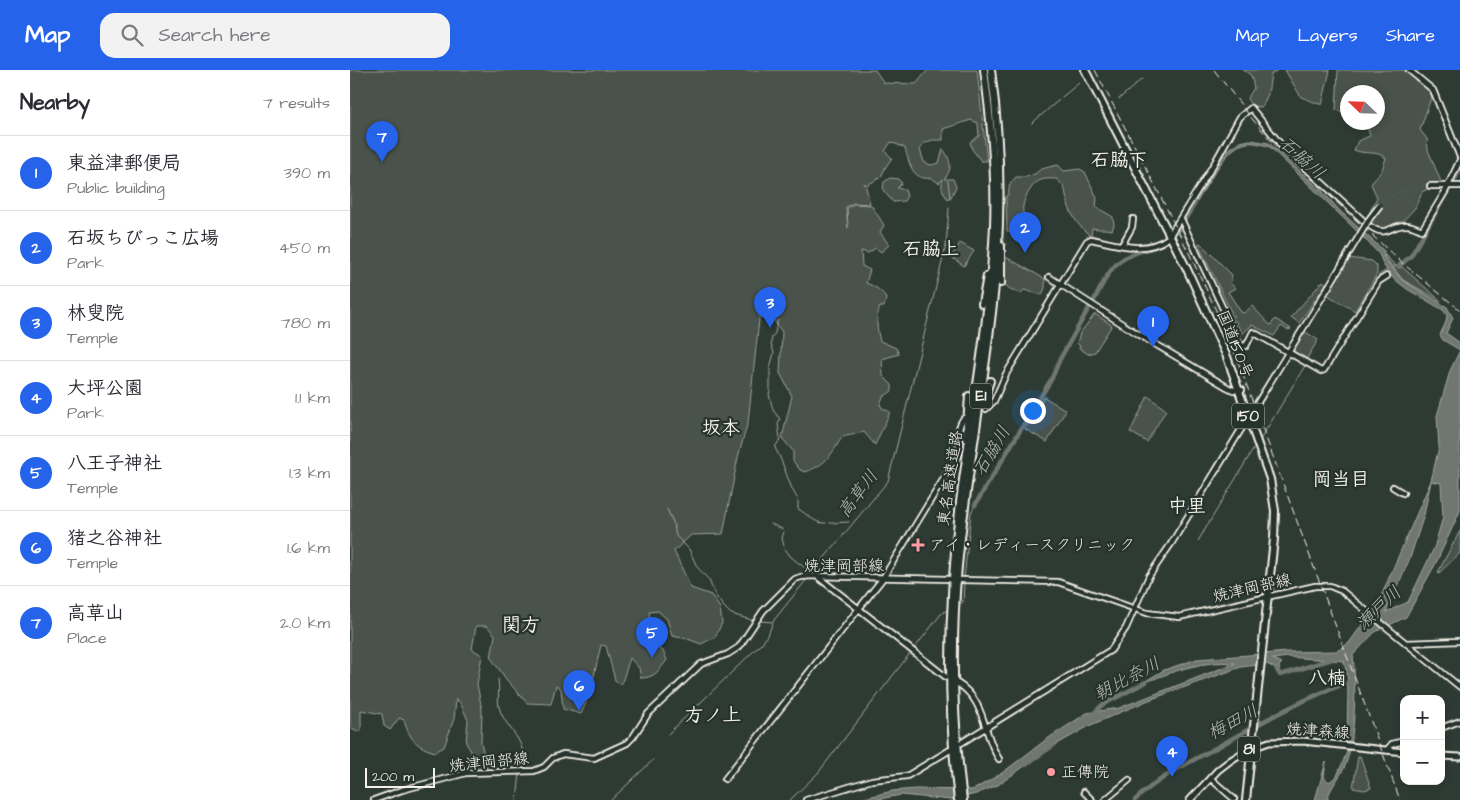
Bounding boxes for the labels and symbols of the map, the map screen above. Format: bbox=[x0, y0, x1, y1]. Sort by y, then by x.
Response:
north arrow bbox=[1340, 85, 1385, 130]
pin: 7 bbox=[366, 121, 398, 162]
water label: 石脇川 bbox=[1274, 131, 1330, 185]
district label: 石脇下 bbox=[1090, 147, 1148, 174]
pin: 2 bbox=[1009, 212, 1041, 253]
district label: 石脇上 bbox=[902, 236, 960, 263]
pin: 3 bbox=[754, 287, 786, 328]
pin: 1 bbox=[1137, 306, 1169, 347]
street label: 国道150号 bbox=[1211, 307, 1259, 381]
road number: E1 bbox=[970, 384, 992, 408]
your location bbox=[1020, 398, 1046, 424]
road number: 150 bbox=[1232, 404, 1264, 428]
district label: 坂本 bbox=[702, 415, 740, 442]
water label: 石脇川 bbox=[967, 421, 1017, 481]
street label: 東名高速道路 bbox=[932, 429, 968, 527]
water label: 高草川 bbox=[832, 465, 884, 523]
district label: 岡当目 bbox=[1312, 466, 1370, 493]
district label: 中里 bbox=[1168, 493, 1206, 520]
place label: アイ・レディースクリニック bbox=[929, 534, 1135, 556]
marker: アイ・レディースクリニック bbox=[911, 538, 925, 552]
street label: 焼津岡部線 bbox=[804, 555, 884, 577]
street label: 焼津岡部線 bbox=[1211, 568, 1293, 608]
water label: 瀬戸川 bbox=[1351, 580, 1407, 636]
district label: 関方 bbox=[502, 612, 540, 639]
pin: 5 bbox=[636, 617, 668, 658]
water label: 朝比奈川 bbox=[1089, 651, 1165, 707]
district label: 八楠 bbox=[1308, 665, 1346, 692]
pin: 6 bbox=[563, 670, 595, 711]
water label: 梅田川 bbox=[1203, 698, 1263, 746]
district label: 方ノ上 bbox=[684, 702, 742, 729]
street label: 焼津森線 bbox=[1285, 718, 1351, 744]
pin: 4 bbox=[1156, 736, 1188, 777]
road number: 81 bbox=[1238, 736, 1260, 762]
street label: 焼津岡部線 bbox=[448, 747, 530, 777]
place label: 正傳院 bbox=[1061, 761, 1109, 783]
scale bar bbox=[365, 765, 435, 788]
marker: 正傳院 bbox=[1045, 766, 1057, 778]

